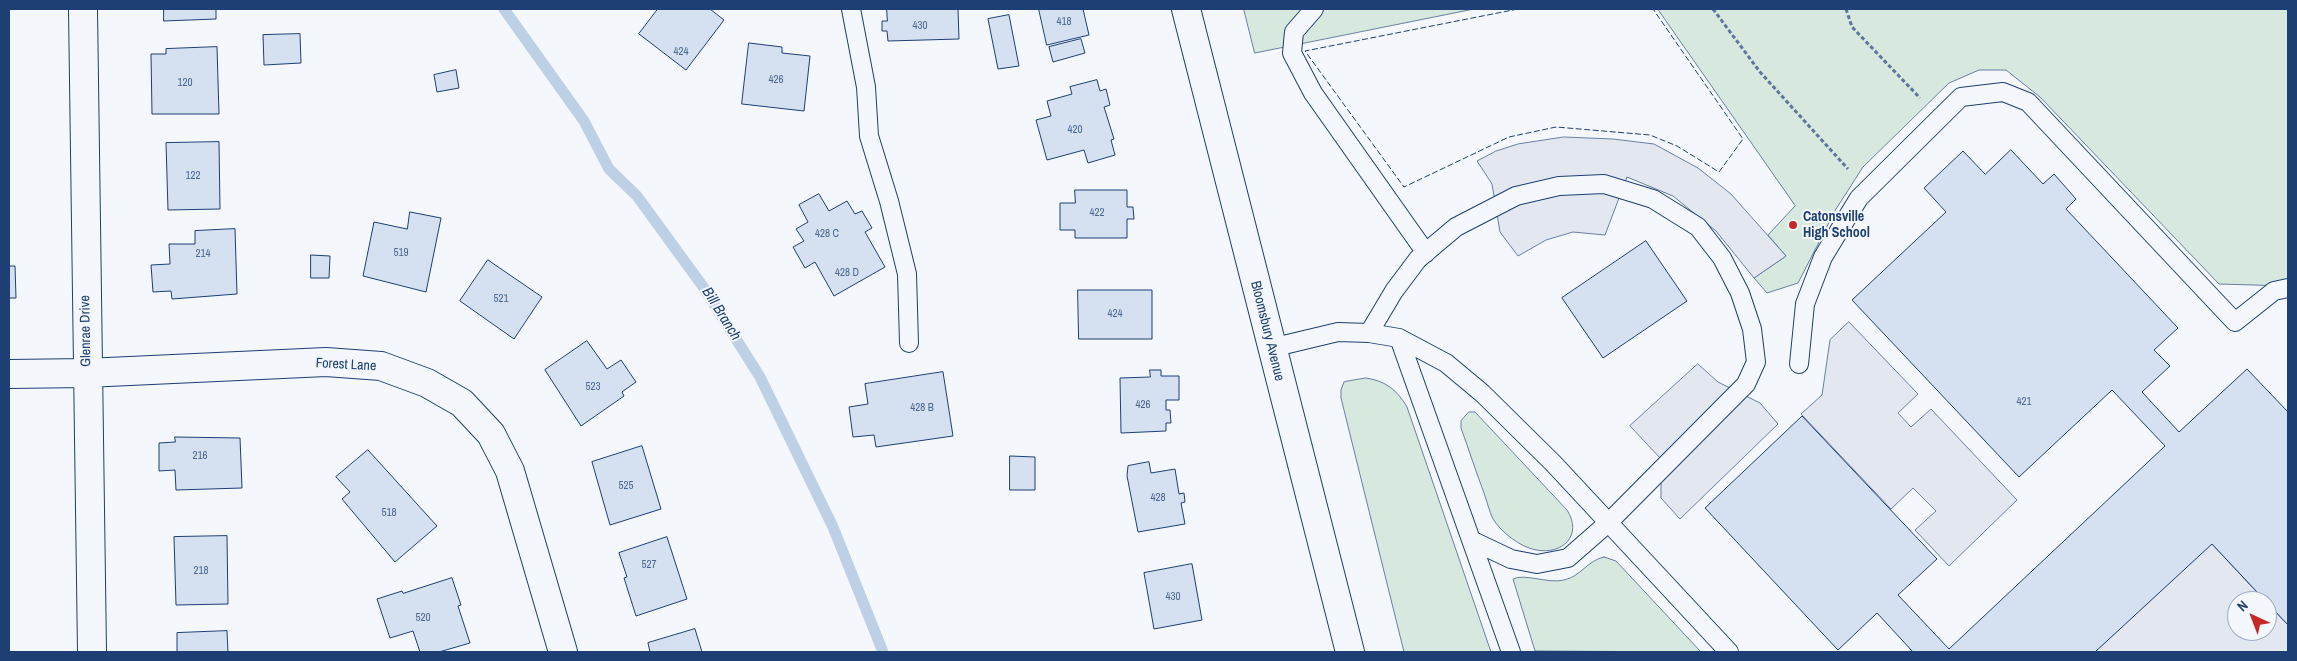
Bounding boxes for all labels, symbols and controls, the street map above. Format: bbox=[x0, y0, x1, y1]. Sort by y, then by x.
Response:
house number: 418 bbox=[1056, 15, 1072, 29]
house number: 430 bbox=[912, 19, 928, 33]
house number: 424 bbox=[673, 45, 689, 59]
house number: 426 bbox=[768, 73, 784, 87]
house number: 120 bbox=[177, 76, 193, 90]
house number: 420 bbox=[1067, 123, 1083, 137]
house number: 122 bbox=[185, 169, 201, 183]
house number: 422 bbox=[1089, 206, 1105, 220]
place label: Catonsville High School bbox=[1803, 209, 1870, 242]
marker: Catonsville High School bbox=[1787, 219, 1799, 231]
house number: 428 C bbox=[815, 227, 839, 241]
house number: 519 bbox=[393, 246, 409, 260]
house number: 214 bbox=[195, 247, 211, 261]
house number: 428 D bbox=[835, 266, 859, 280]
street label: Bloomsbury Avenue bbox=[1246, 279, 1288, 383]
water label: Bill Branch bbox=[698, 284, 744, 344]
house number: 521 bbox=[493, 292, 509, 306]
street label: Glenrae Drive bbox=[77, 295, 95, 367]
house number: 424 bbox=[1107, 307, 1123, 321]
street label: Forest Lane bbox=[315, 355, 377, 375]
house number: 523 bbox=[585, 380, 601, 394]
house number: 421 bbox=[2016, 395, 2032, 409]
house number: 426 bbox=[1135, 398, 1151, 412]
house number: 428 B bbox=[910, 401, 934, 415]
house number: 216 bbox=[192, 449, 208, 463]
house number: 525 bbox=[618, 479, 634, 493]
house number: 428 bbox=[1150, 491, 1166, 505]
house number: 518 bbox=[381, 506, 397, 520]
house number: 527 bbox=[641, 558, 657, 572]
house number: 218 bbox=[193, 564, 209, 578]
house number: 430 bbox=[1165, 590, 1181, 604]
north arrow bbox=[2227, 591, 2277, 641]
text: N bbox=[2233, 596, 2252, 615]
house number: 520 bbox=[415, 611, 431, 625]

